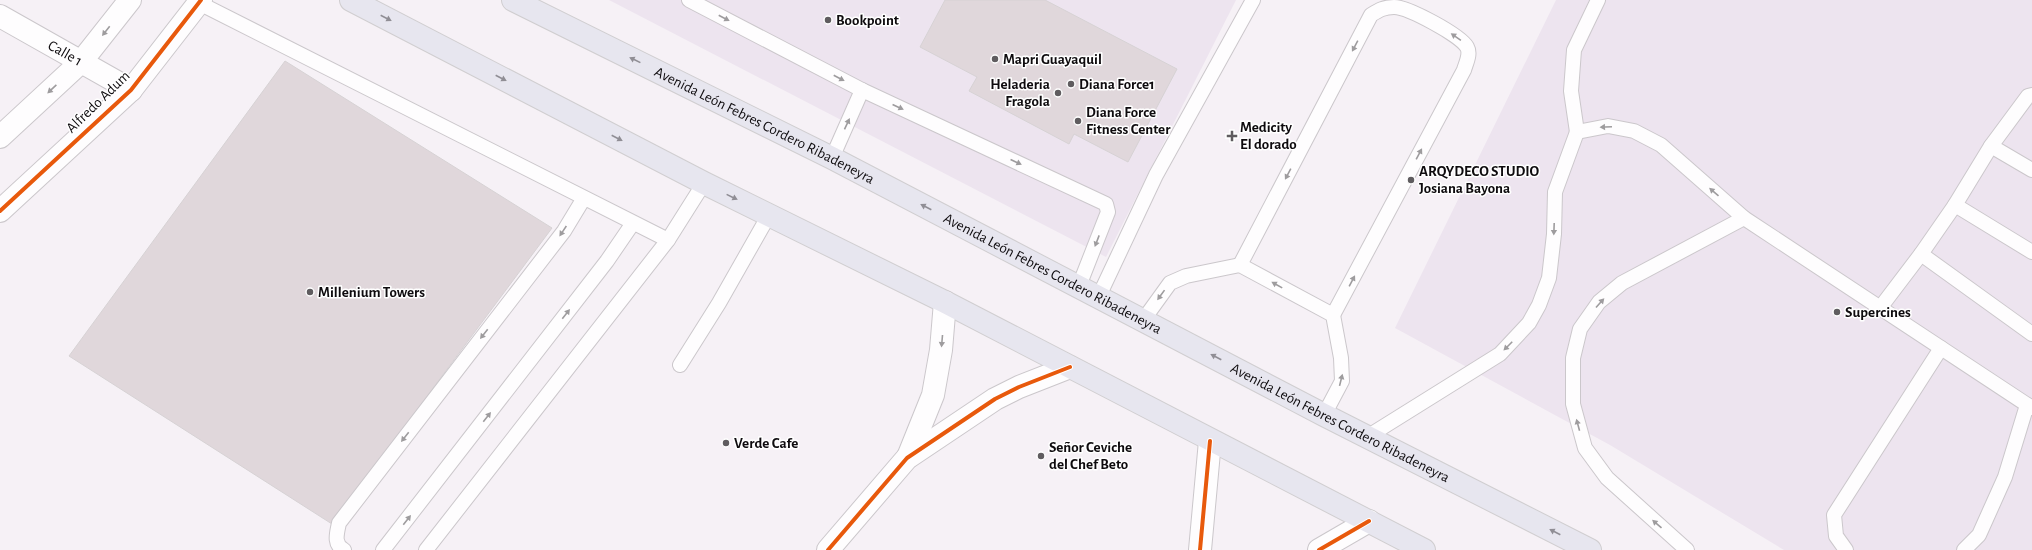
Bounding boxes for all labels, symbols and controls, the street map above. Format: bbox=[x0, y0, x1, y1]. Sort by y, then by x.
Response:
place label: Bookpoint bbox=[836, 13, 899, 28]
one-way arrow bbox=[380, 15, 392, 21]
one-way arrow bbox=[718, 15, 729, 21]
marker: Bookpoint bbox=[823, 15, 833, 25]
one-way arrow bbox=[101, 25, 110, 36]
one-way arrow bbox=[1451, 33, 1461, 41]
street label: Calle 1 bbox=[46, 37, 85, 68]
one-way arrow bbox=[1352, 40, 1358, 52]
place label: Mapri Guayaquil bbox=[1003, 52, 1102, 67]
marker: Mapri Guayaquil bbox=[990, 54, 1000, 64]
one-way arrow bbox=[629, 57, 641, 63]
street label: Avenida León Febres Cordero Ribadeneyra bbox=[652, 64, 877, 186]
street label: Alfredo Adum bbox=[63, 68, 133, 136]
one-way arrow bbox=[496, 75, 507, 81]
one-way arrow bbox=[833, 75, 845, 81]
place label: Heladeria Fragola bbox=[990, 77, 1050, 109]
place label: Diana Force1 bbox=[1079, 77, 1155, 92]
marker: Diana Force1 bbox=[1066, 79, 1076, 89]
one-way arrow bbox=[47, 84, 57, 93]
marker: Heladeria Fragola bbox=[1053, 88, 1063, 98]
one-way arrow bbox=[892, 104, 903, 110]
place label: Diana Force Fitness Center bbox=[1086, 105, 1171, 137]
marker: Diana Force Fitness Center bbox=[1073, 116, 1083, 126]
one-way arrow bbox=[844, 119, 850, 130]
place label: Medicity El dorado bbox=[1240, 120, 1297, 152]
one-way arrow bbox=[1600, 124, 1612, 131]
marker: Medicity El dorado bbox=[1227, 131, 1237, 141]
one-way arrow bbox=[611, 135, 622, 141]
one-way arrow bbox=[1416, 148, 1422, 160]
one-way arrow bbox=[1010, 159, 1021, 165]
place label: ARQYDECO STUDIO Josiana Bayona bbox=[1419, 164, 1540, 196]
one-way arrow bbox=[1285, 168, 1291, 179]
marker: ARQYDECO STUDIO Josiana Bayona bbox=[1406, 175, 1416, 185]
one-way arrow bbox=[1709, 188, 1720, 197]
one-way arrow bbox=[727, 194, 738, 200]
one-way arrow bbox=[921, 204, 932, 210]
street label: Avenida León Febres Cordero Ribadeneyra bbox=[941, 210, 1164, 336]
one-way arrow bbox=[1551, 223, 1557, 236]
one-way arrow bbox=[559, 226, 567, 236]
one-way arrow bbox=[1094, 235, 1100, 247]
one-way arrow bbox=[1348, 275, 1355, 287]
one-way arrow bbox=[1271, 281, 1283, 288]
place label: Millenium Towers bbox=[318, 285, 425, 300]
marker: Millenium Towers bbox=[305, 287, 315, 297]
one-way arrow bbox=[1157, 290, 1165, 301]
one-way arrow bbox=[1595, 298, 1604, 308]
place label: Supercines bbox=[1845, 305, 1911, 320]
marker: Supercines bbox=[1832, 307, 1842, 317]
one-way arrow bbox=[562, 309, 571, 320]
one-way arrow bbox=[480, 329, 489, 340]
one-way arrow bbox=[939, 335, 945, 347]
one-way arrow bbox=[1503, 341, 1513, 351]
one-way arrow bbox=[1210, 354, 1221, 361]
street label: Avenida León Febres Cordero Ribadeneyra bbox=[1228, 360, 1452, 485]
one-way arrow bbox=[1338, 374, 1344, 386]
one-way arrow bbox=[482, 411, 491, 422]
one-way arrow bbox=[1575, 418, 1581, 430]
one-way arrow bbox=[401, 432, 409, 443]
place label: Verde Cafe bbox=[734, 436, 798, 451]
marker: Verde Cafe bbox=[721, 438, 731, 448]
place label: Señor Ceviche del Chef Beto bbox=[1049, 440, 1132, 472]
marker: Señor Ceviche del Chef Beto bbox=[1036, 451, 1046, 461]
one-way arrow bbox=[403, 514, 411, 525]
one-way arrow bbox=[1652, 520, 1663, 529]
one-way arrow bbox=[1549, 529, 1561, 535]

